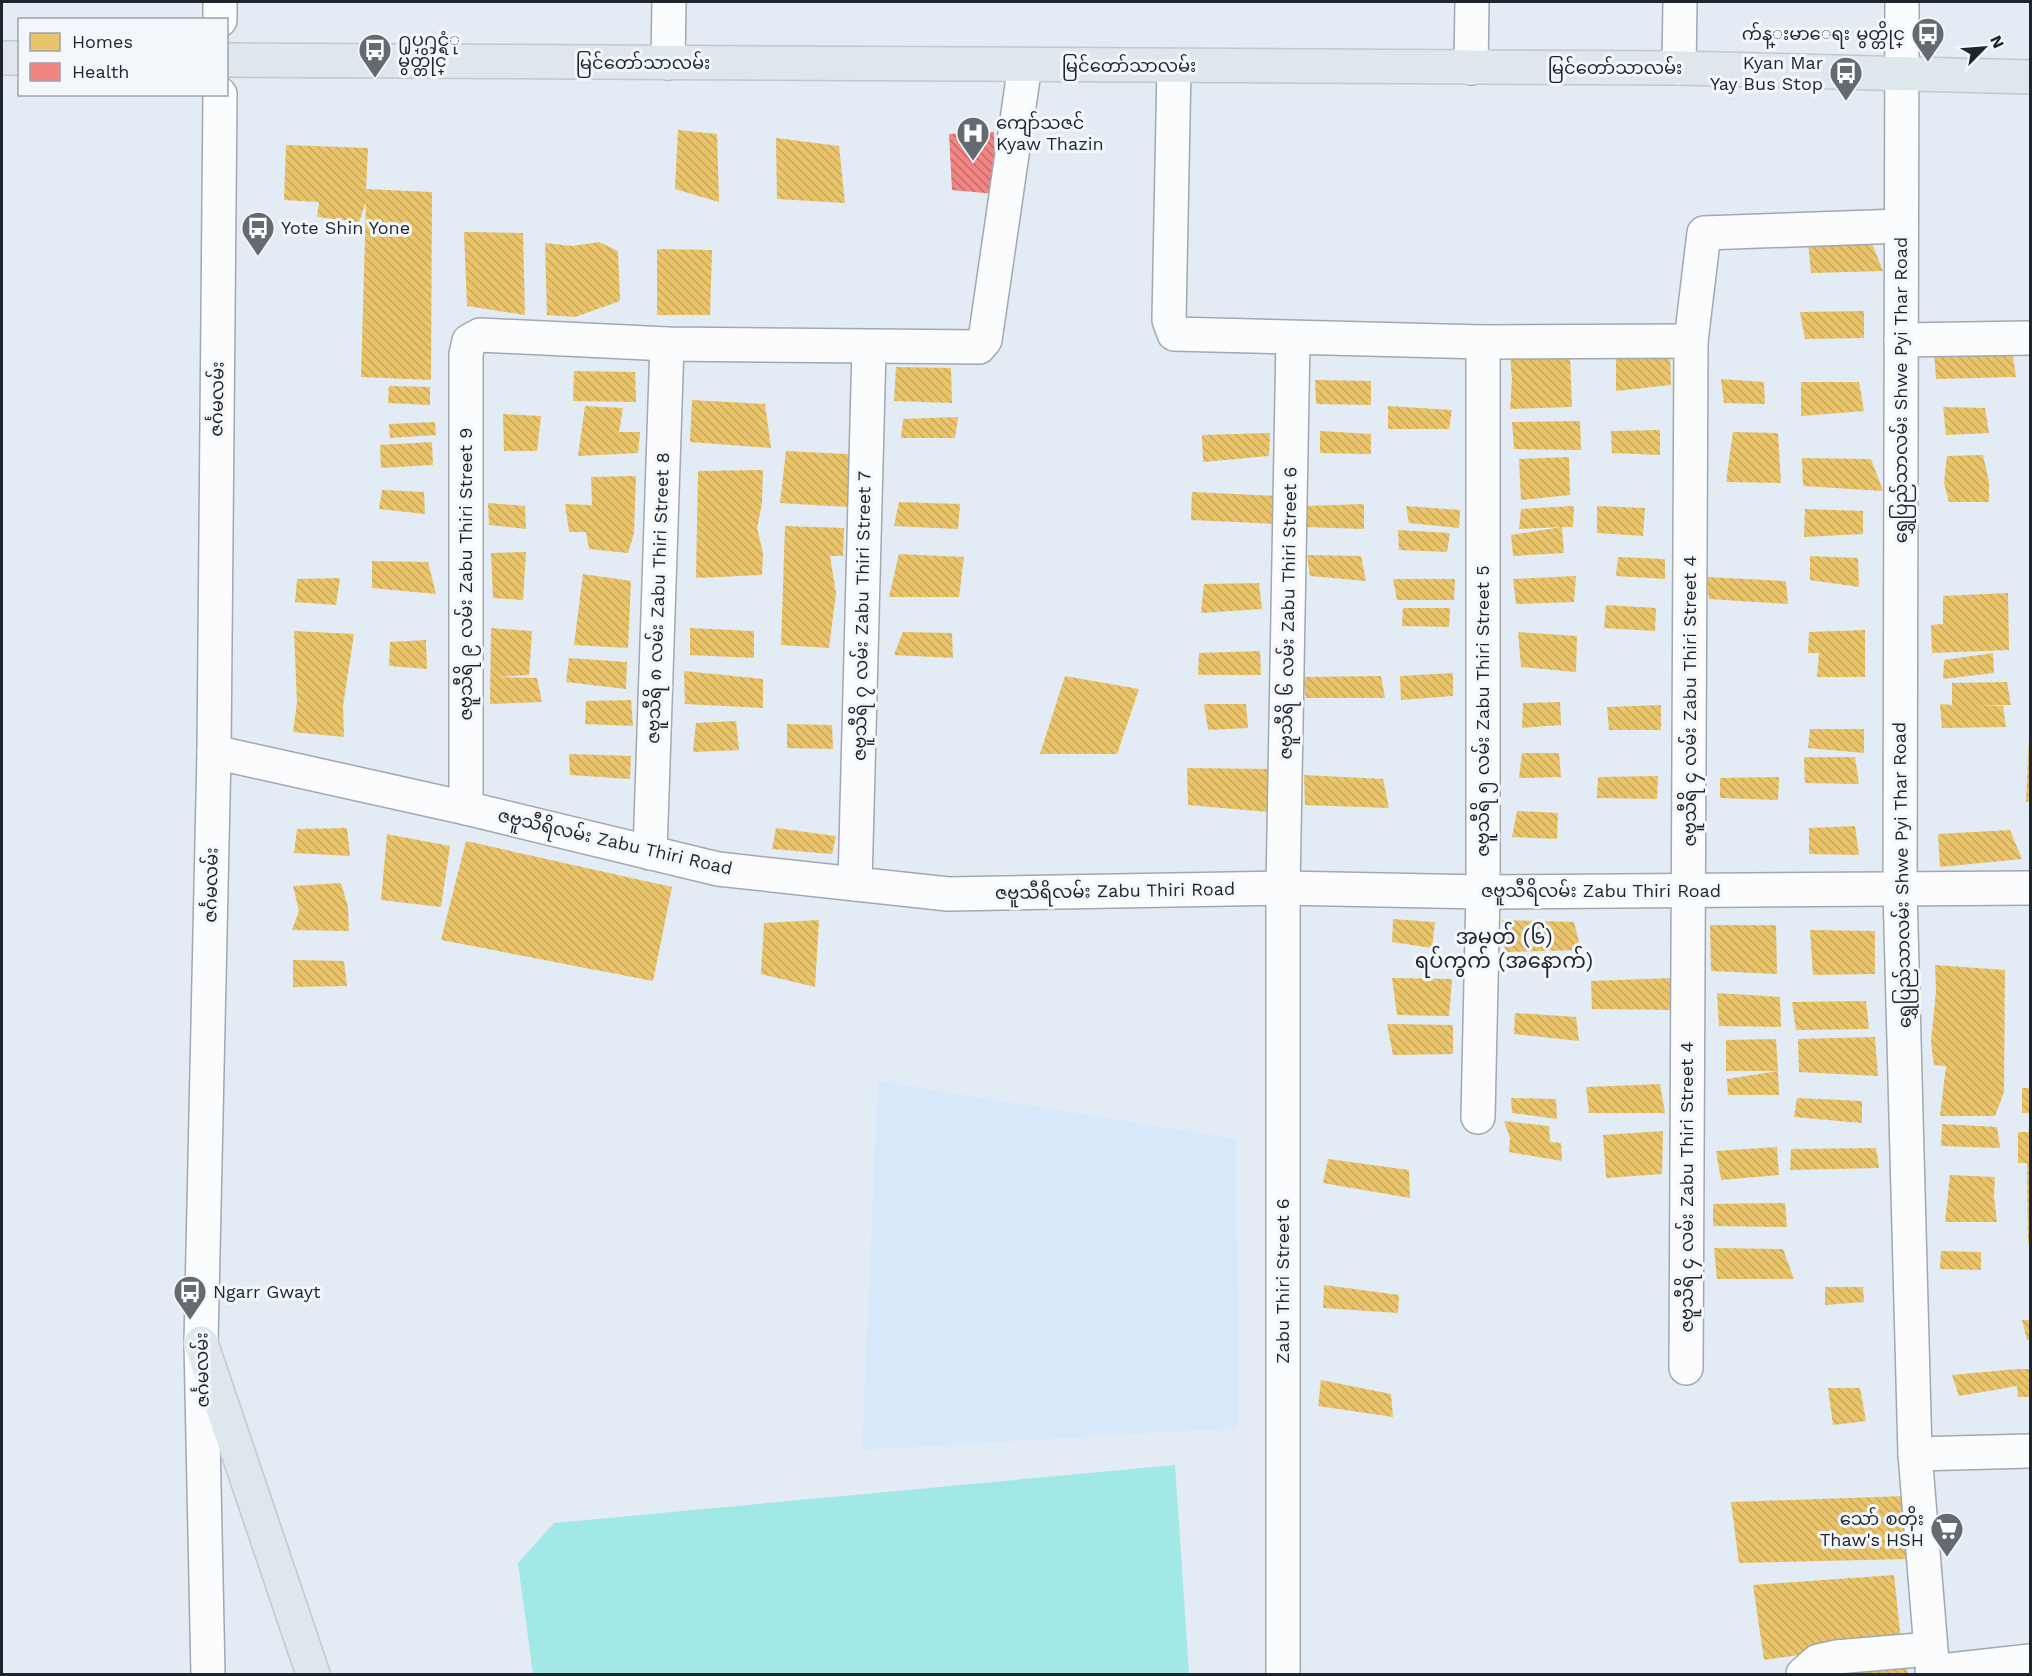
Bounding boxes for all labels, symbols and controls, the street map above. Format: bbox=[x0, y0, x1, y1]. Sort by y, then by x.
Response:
bus stop icon: က်န္းမာေရး မွတ္တိုင္ bbox=[1910, 16, 1946, 63]
legend bbox=[18, 18, 228, 96]
north arrow bbox=[1954, 18, 2014, 78]
place label: က်န္းမာေရး မွတ္တိုင္ bbox=[1742, 20, 1905, 49]
place label: ႐ုပ္႐ွင္ရံု မွတ္တိုင္ bbox=[398, 29, 460, 76]
text: Homes bbox=[72, 31, 133, 52]
bus stop icon: ႐ုပ္႐ွင္ရံု မွတ္တိုင္ bbox=[357, 32, 393, 79]
text: N bbox=[1986, 32, 2008, 51]
street label: မြင်တော်သာလမ်း bbox=[576, 50, 710, 78]
place label: Kyan Mar Yay Bus Stop bbox=[1710, 52, 1823, 94]
street label: မြင်တော်သာလမ်း bbox=[1062, 53, 1196, 81]
street label: မြင်တော်သာလမ်း bbox=[1548, 55, 1682, 83]
bus stop icon: Kyan Mar Yay Bus Stop bbox=[1828, 55, 1864, 102]
text: Health bbox=[72, 61, 129, 82]
place label: ကျော်သဇင် Kyaw Thazin bbox=[996, 110, 1104, 154]
hospital icon: ကျော်သဇင် Kyaw Thazin bbox=[955, 115, 991, 162]
bus stop icon: Yote Shin Yone bbox=[240, 210, 276, 257]
place label: Yote Shin Yone bbox=[281, 217, 410, 238]
street label: ရွှေပြည်သာလမ်း Shwe Pyi Thar Road bbox=[1888, 237, 1916, 543]
street label: ဇင်္ဂမလမ်း bbox=[203, 361, 228, 437]
street label: ဇဗူသီရိ ၉ လမ်း Zabu Thiri Street 9 bbox=[452, 428, 481, 720]
street label: ဇဗူသီရိ ၈ လမ်း Zabu Thiri Street 8 bbox=[639, 452, 678, 744]
street label: ဇဗူသီရိ ၆ လမ်း Zabu Thiri Street 6 bbox=[1271, 466, 1306, 760]
street label: ဇဗူသီရိ ၇ လမ်း Zabu Thiri Street 7 bbox=[845, 471, 880, 761]
street label: ဇဗူသီရိ ၄ လမ်း Zabu Thiri Street 4 bbox=[1676, 556, 1705, 846]
street label: ဇဗူသီရိ ၅ လမ်း Zabu Thiri Street 5 bbox=[1469, 565, 1498, 857]
street label: ရွှေပြည်သာလမ်း Shwe Pyi Thar Road bbox=[1886, 722, 1920, 1028]
street label: ဇဗူသီရိလမ်း Zabu Thiri Road bbox=[495, 801, 735, 884]
street label: ဇင်္ဂမလမ်း bbox=[197, 847, 222, 923]
street label: ဇဗူသီရိလမ်း Zabu Thiri Road bbox=[995, 875, 1235, 908]
street label: ဇဗူသီရိလမ်း Zabu Thiri Road bbox=[1481, 877, 1721, 906]
district label: အမှတ် (၆) ရပ်ကွက် (အနောက်) bbox=[1415, 921, 1593, 978]
street label: ဇဗူသီရိ ၄ လမ်း Zabu Thiri Street 4 bbox=[1673, 1042, 1702, 1332]
street label: Zabu Thiri Street 6 bbox=[1272, 1198, 1293, 1364]
bus stop icon: Ngarr Gwayt bbox=[172, 1274, 208, 1321]
place label: Ngarr Gwayt bbox=[213, 1281, 321, 1302]
street label: ဇင်္ဂမလမ်း bbox=[188, 1332, 213, 1408]
place label: သော် စတိုး Thaw's HSH bbox=[1820, 1505, 1924, 1550]
supermarket icon: သော် စတိုး Thaw's HSH bbox=[1929, 1511, 1965, 1558]

